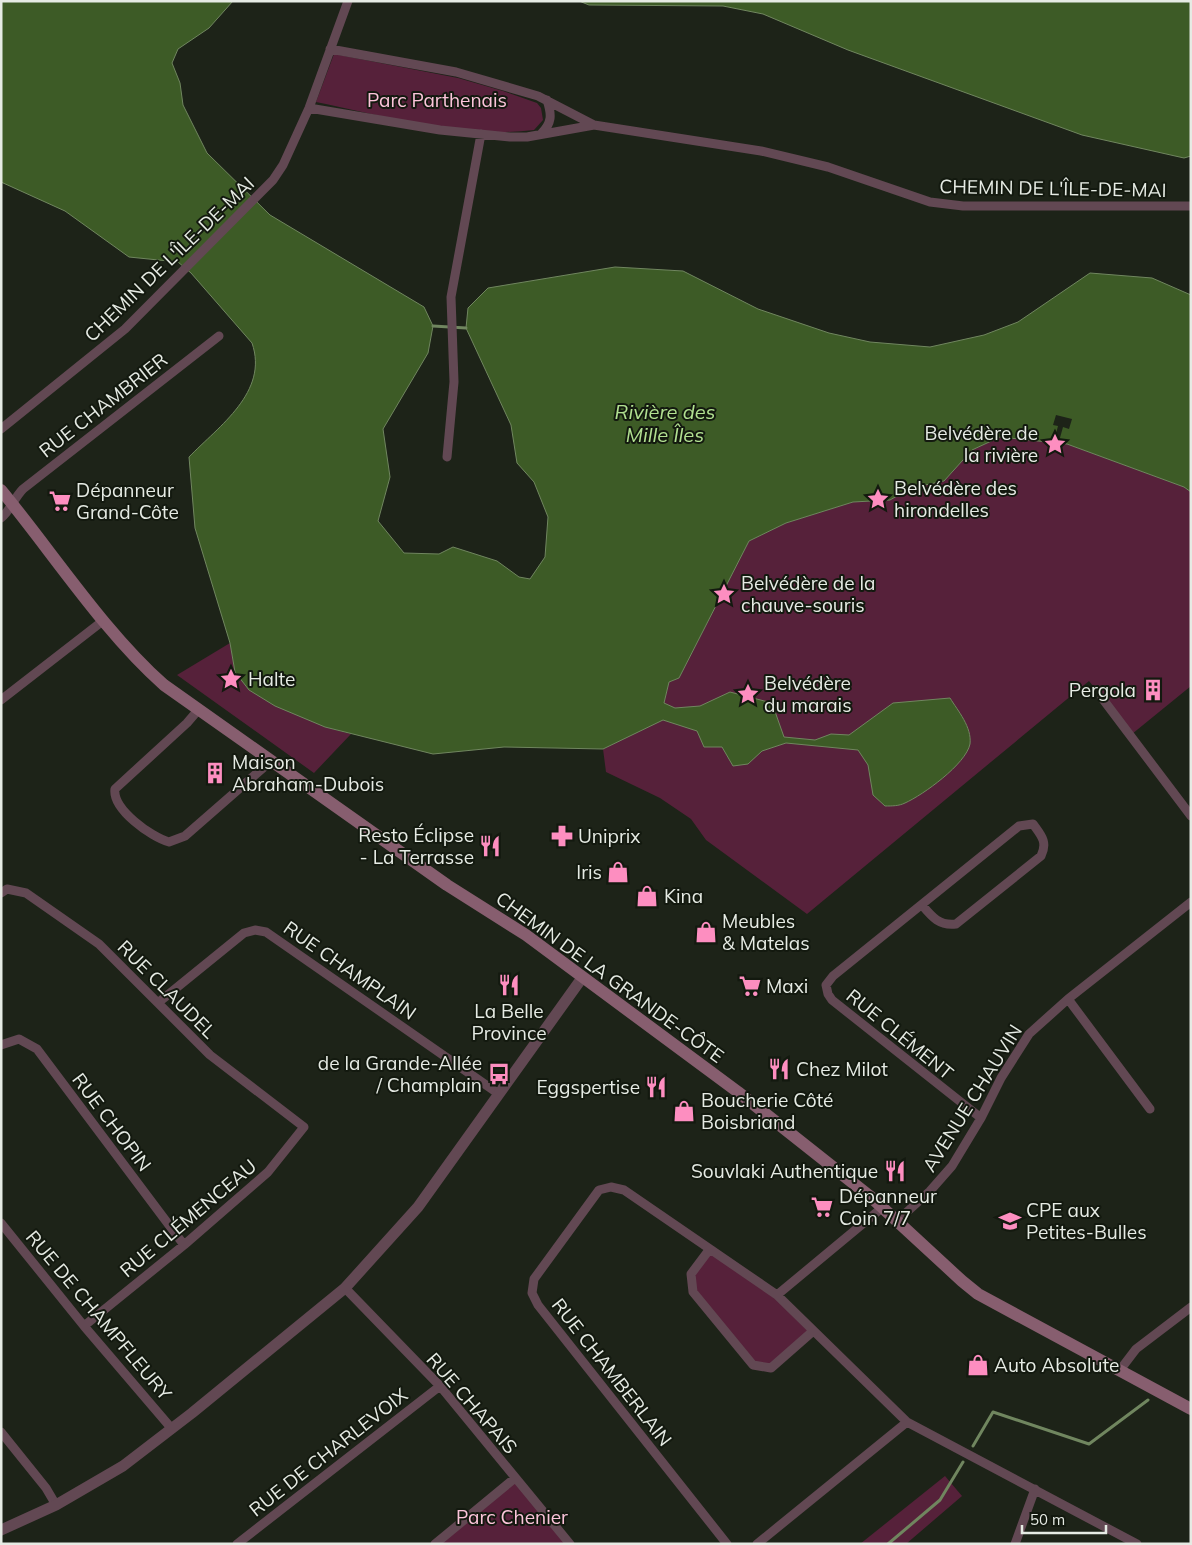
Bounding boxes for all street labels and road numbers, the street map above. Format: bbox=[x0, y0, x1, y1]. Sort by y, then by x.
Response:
street label: CHEMIN DE L'ÎLE-DE-MAI bbox=[79, 171, 259, 347]
street label: CHEMIN DE L'ÎLE-DE-MAI bbox=[939, 174, 1167, 202]
street label: RUE CHAMBRIER bbox=[34, 347, 172, 463]
street label: CHEMIN DE LA GRANDE-CÔTE bbox=[491, 886, 729, 1068]
street label: RUE CHAMPLAIN bbox=[279, 915, 421, 1025]
street label: RUE CLAUDEL bbox=[113, 935, 222, 1044]
street label: RUE CLÉMENT bbox=[842, 984, 959, 1085]
street label: AVENUE CHAUVIN bbox=[917, 1020, 1027, 1176]
street label: RUE CHOPIN bbox=[67, 1068, 157, 1176]
street label: RUE CLÉMENCEAU bbox=[115, 1154, 261, 1282]
street label: RUE DE CHAMPFLEURY bbox=[21, 1225, 177, 1405]
street label: RUE CHAMBERLAIN bbox=[547, 1293, 677, 1451]
street label: RUE CHAPAIS bbox=[421, 1347, 523, 1459]
street label: RUE DE CHARLEVOIX bbox=[244, 1382, 412, 1521]

